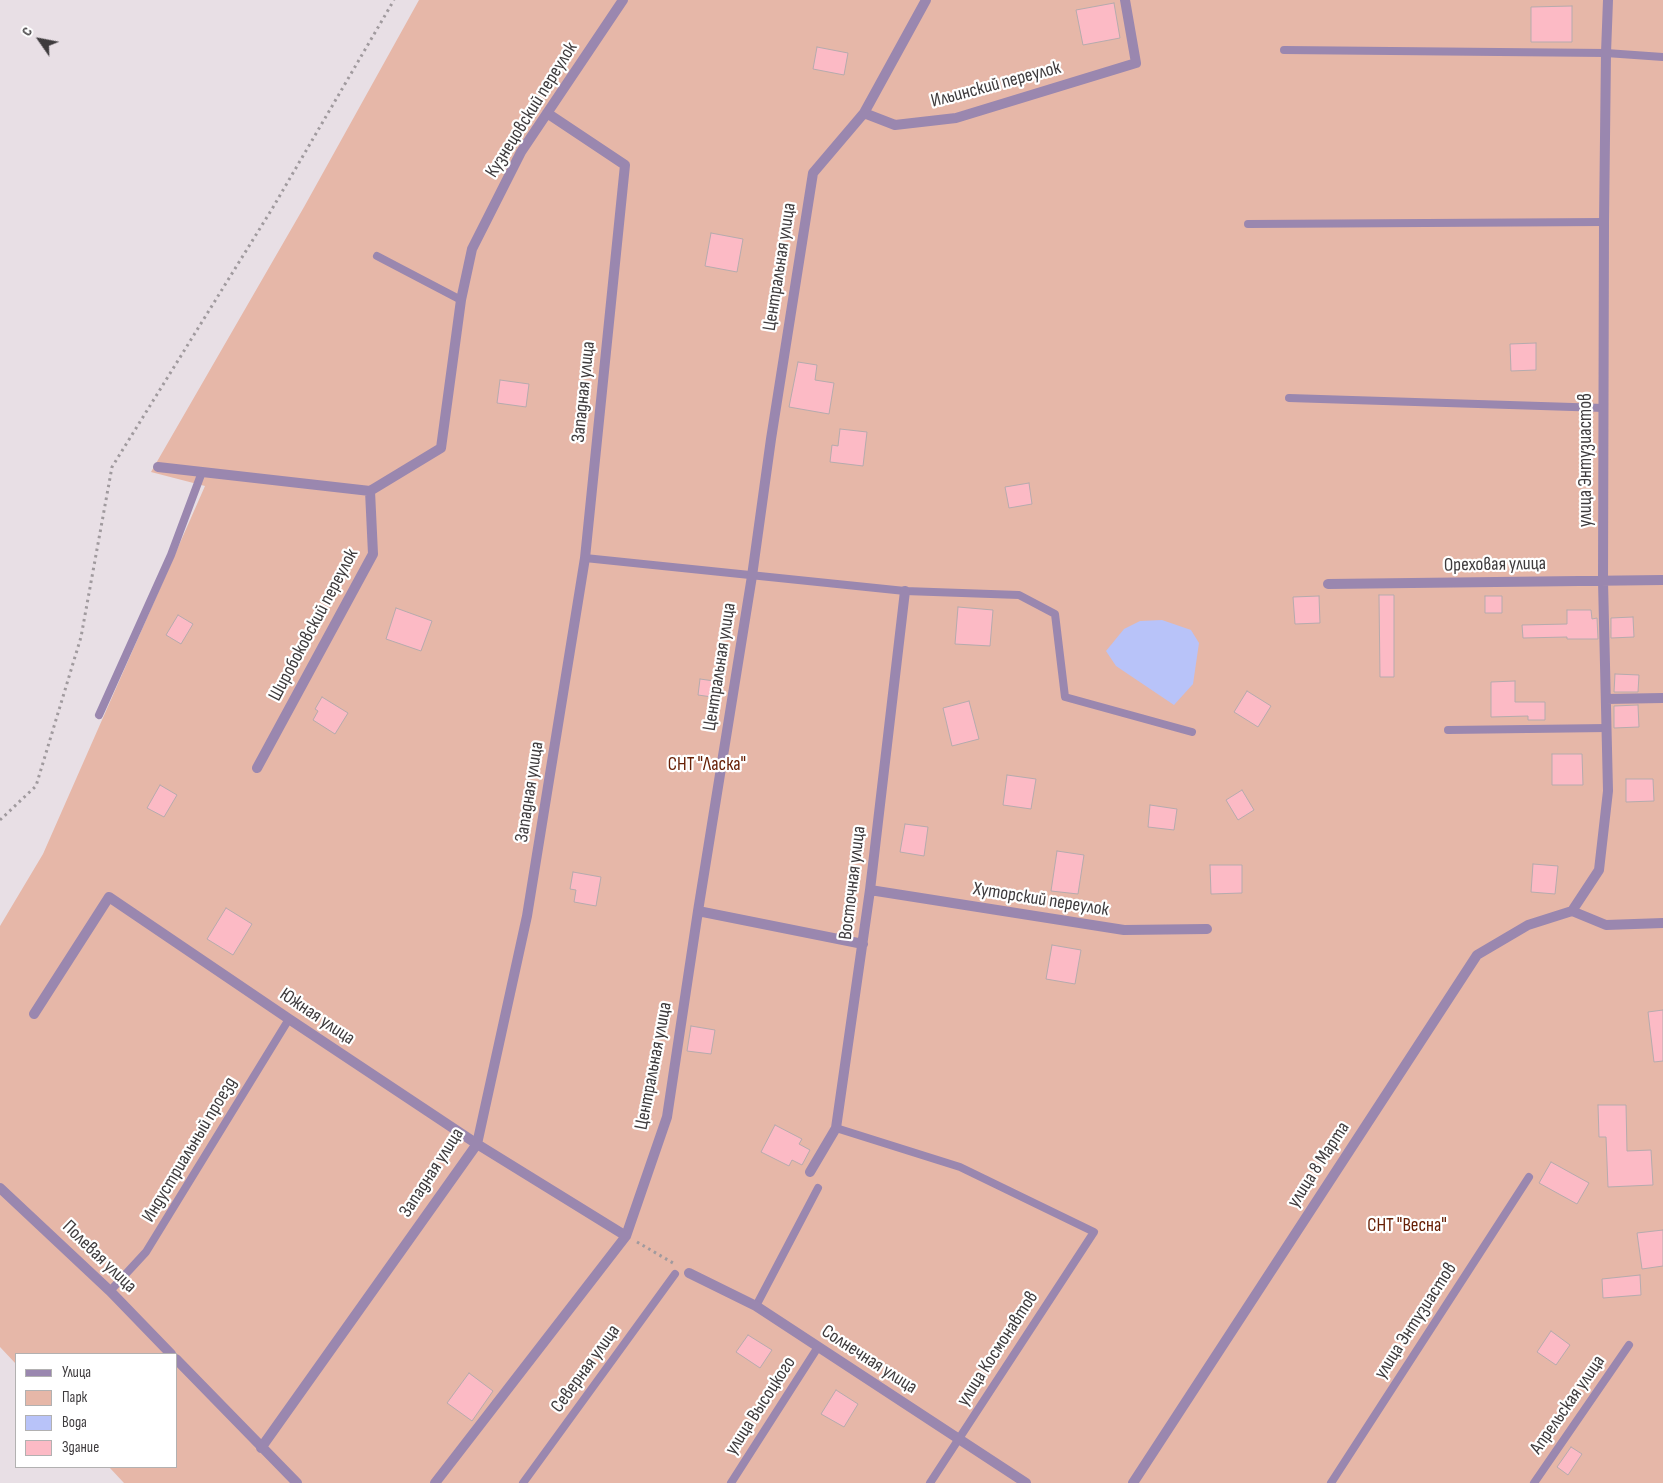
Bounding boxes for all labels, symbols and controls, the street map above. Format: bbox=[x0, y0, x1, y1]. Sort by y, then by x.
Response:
north arrow bbox=[15, 15, 65, 65]
text: С bbox=[18, 24, 36, 39]
street label: Кузнецовский переулок bbox=[481, 38, 583, 182]
street label: Ильинский переулок bbox=[929, 57, 1063, 113]
street label: Центральная улица bbox=[759, 201, 801, 333]
street label: Западная улица bbox=[567, 340, 601, 444]
street label: улица Энтузиастов bbox=[1575, 393, 1597, 527]
street label: Широбоковский переулок bbox=[264, 545, 364, 705]
street label: Ореховая улица bbox=[1444, 553, 1546, 577]
street label: Центральная улица bbox=[699, 601, 741, 733]
street label: Западная улица bbox=[511, 740, 549, 844]
park label: СНТ "Ласка" bbox=[668, 754, 746, 776]
street label: Восточная улица bbox=[835, 825, 871, 941]
street label: Хуторский переулок bbox=[972, 878, 1110, 922]
street label: Южная улица bbox=[275, 984, 359, 1050]
street label: Центральная улица bbox=[630, 1000, 678, 1132]
street label: Индустриальный проезд bbox=[138, 1073, 242, 1227]
street label: улица 8 Марта bbox=[1283, 1118, 1355, 1212]
street label: Западная улица bbox=[395, 1124, 469, 1222]
park label: СНТ "Весна" bbox=[1367, 1215, 1447, 1237]
street label: Полевая улица bbox=[57, 1216, 141, 1298]
street label: улица Энтузиастов bbox=[1370, 1259, 1462, 1383]
street label: улица Космонавтов bbox=[952, 1287, 1044, 1411]
street label: Северная улица bbox=[547, 1321, 625, 1417]
street label: Солнечная улица bbox=[817, 1321, 921, 1399]
street label: Апрельская улица bbox=[1526, 1351, 1610, 1459]
legend bbox=[15, 1353, 178, 1468]
street label: улица Высоцкого bbox=[721, 1353, 801, 1459]
text: Улица bbox=[62, 1363, 91, 1382]
text: Парк bbox=[62, 1388, 87, 1407]
text: Вода bbox=[62, 1413, 87, 1432]
text: Здание bbox=[62, 1438, 99, 1457]

